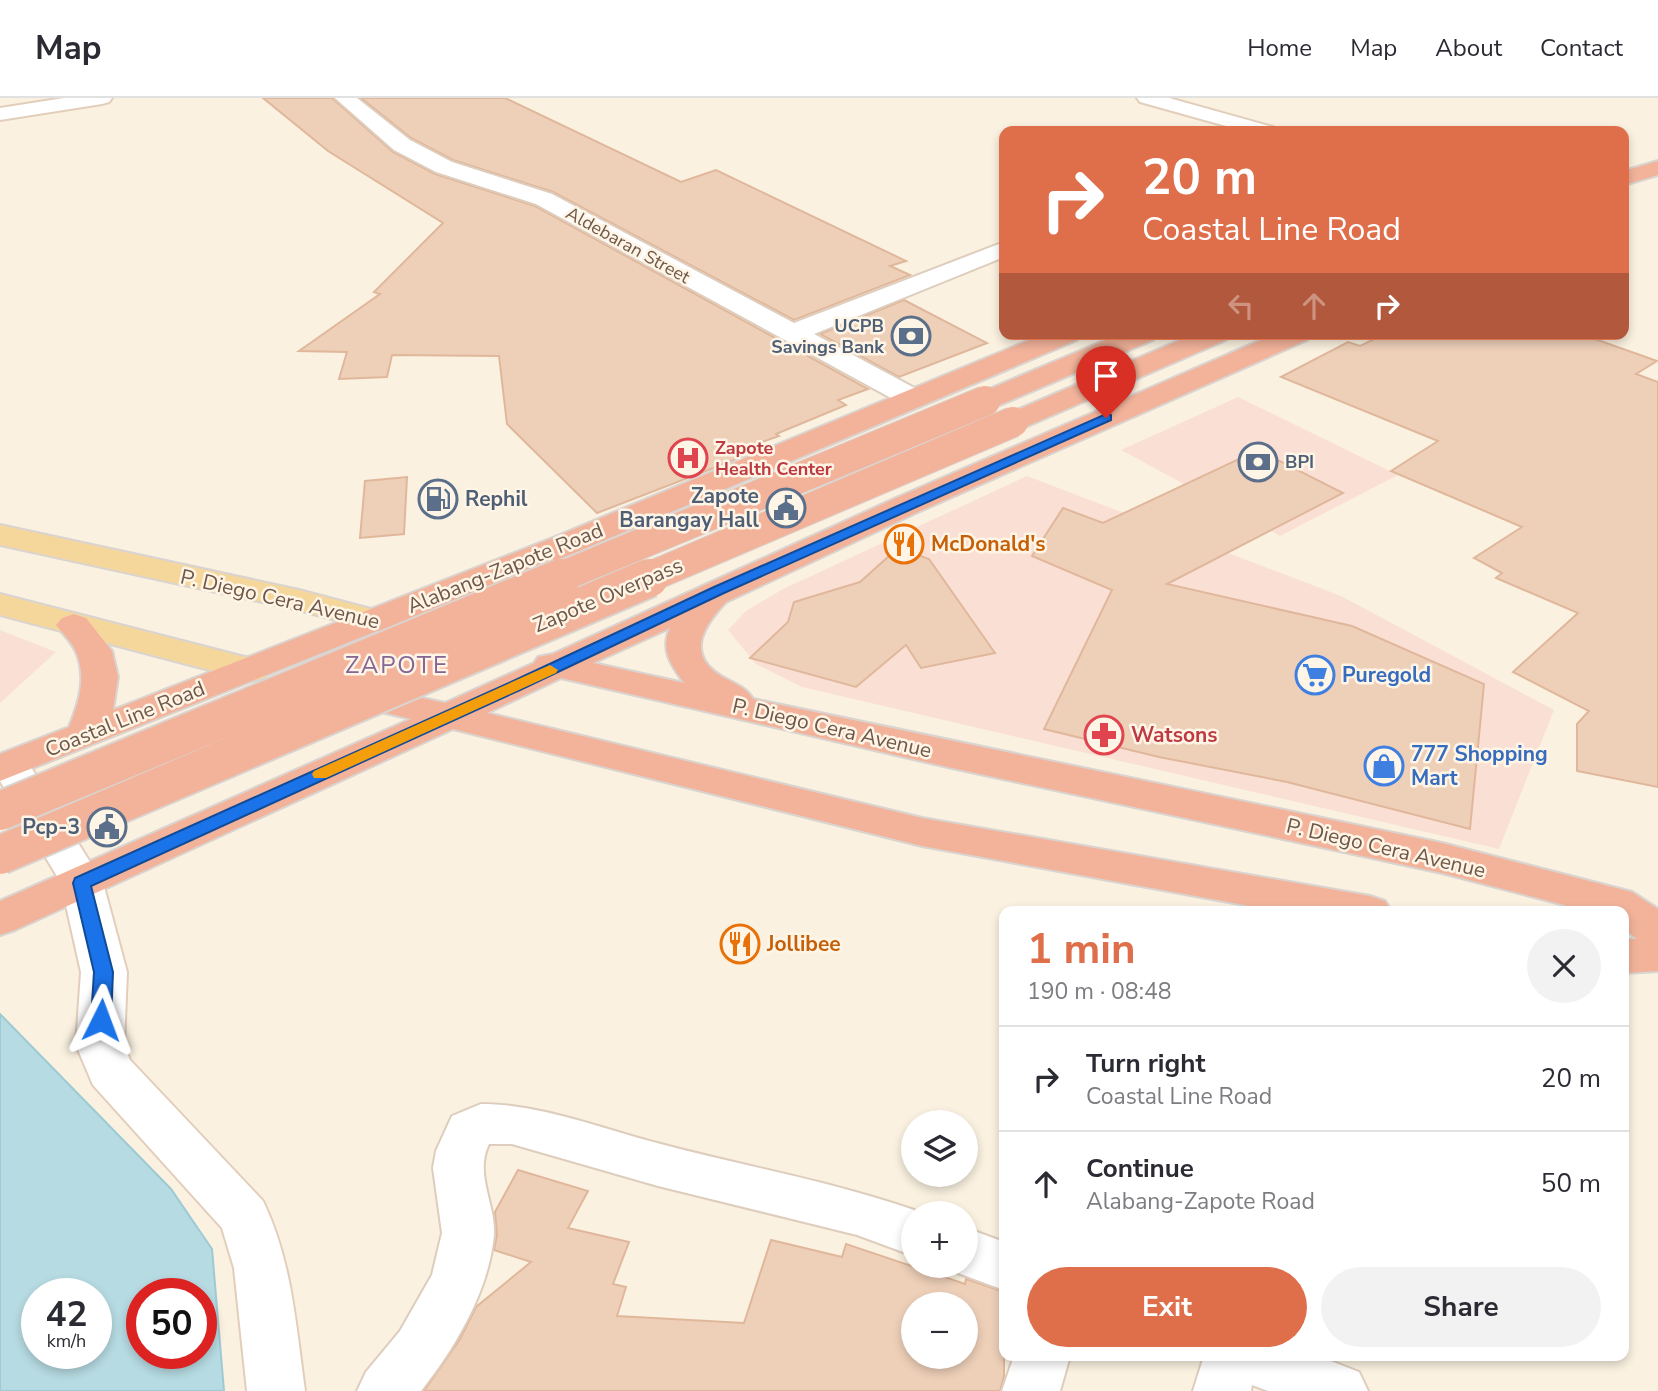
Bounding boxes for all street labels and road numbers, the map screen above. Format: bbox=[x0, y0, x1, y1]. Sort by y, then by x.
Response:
street label: Aldebaran Street bbox=[562, 201, 695, 289]
street label: Alabang-Zapote Road bbox=[403, 516, 607, 620]
street label: Zapote Overpass bbox=[529, 551, 687, 639]
street label: P. Diego Cera Avenue bbox=[178, 562, 382, 636]
street label: Coastal Line Road bbox=[41, 674, 209, 764]
street label: P. Diego Cera Avenue bbox=[730, 691, 934, 765]
street label: P. Diego Cera Avenue bbox=[1284, 811, 1488, 885]

